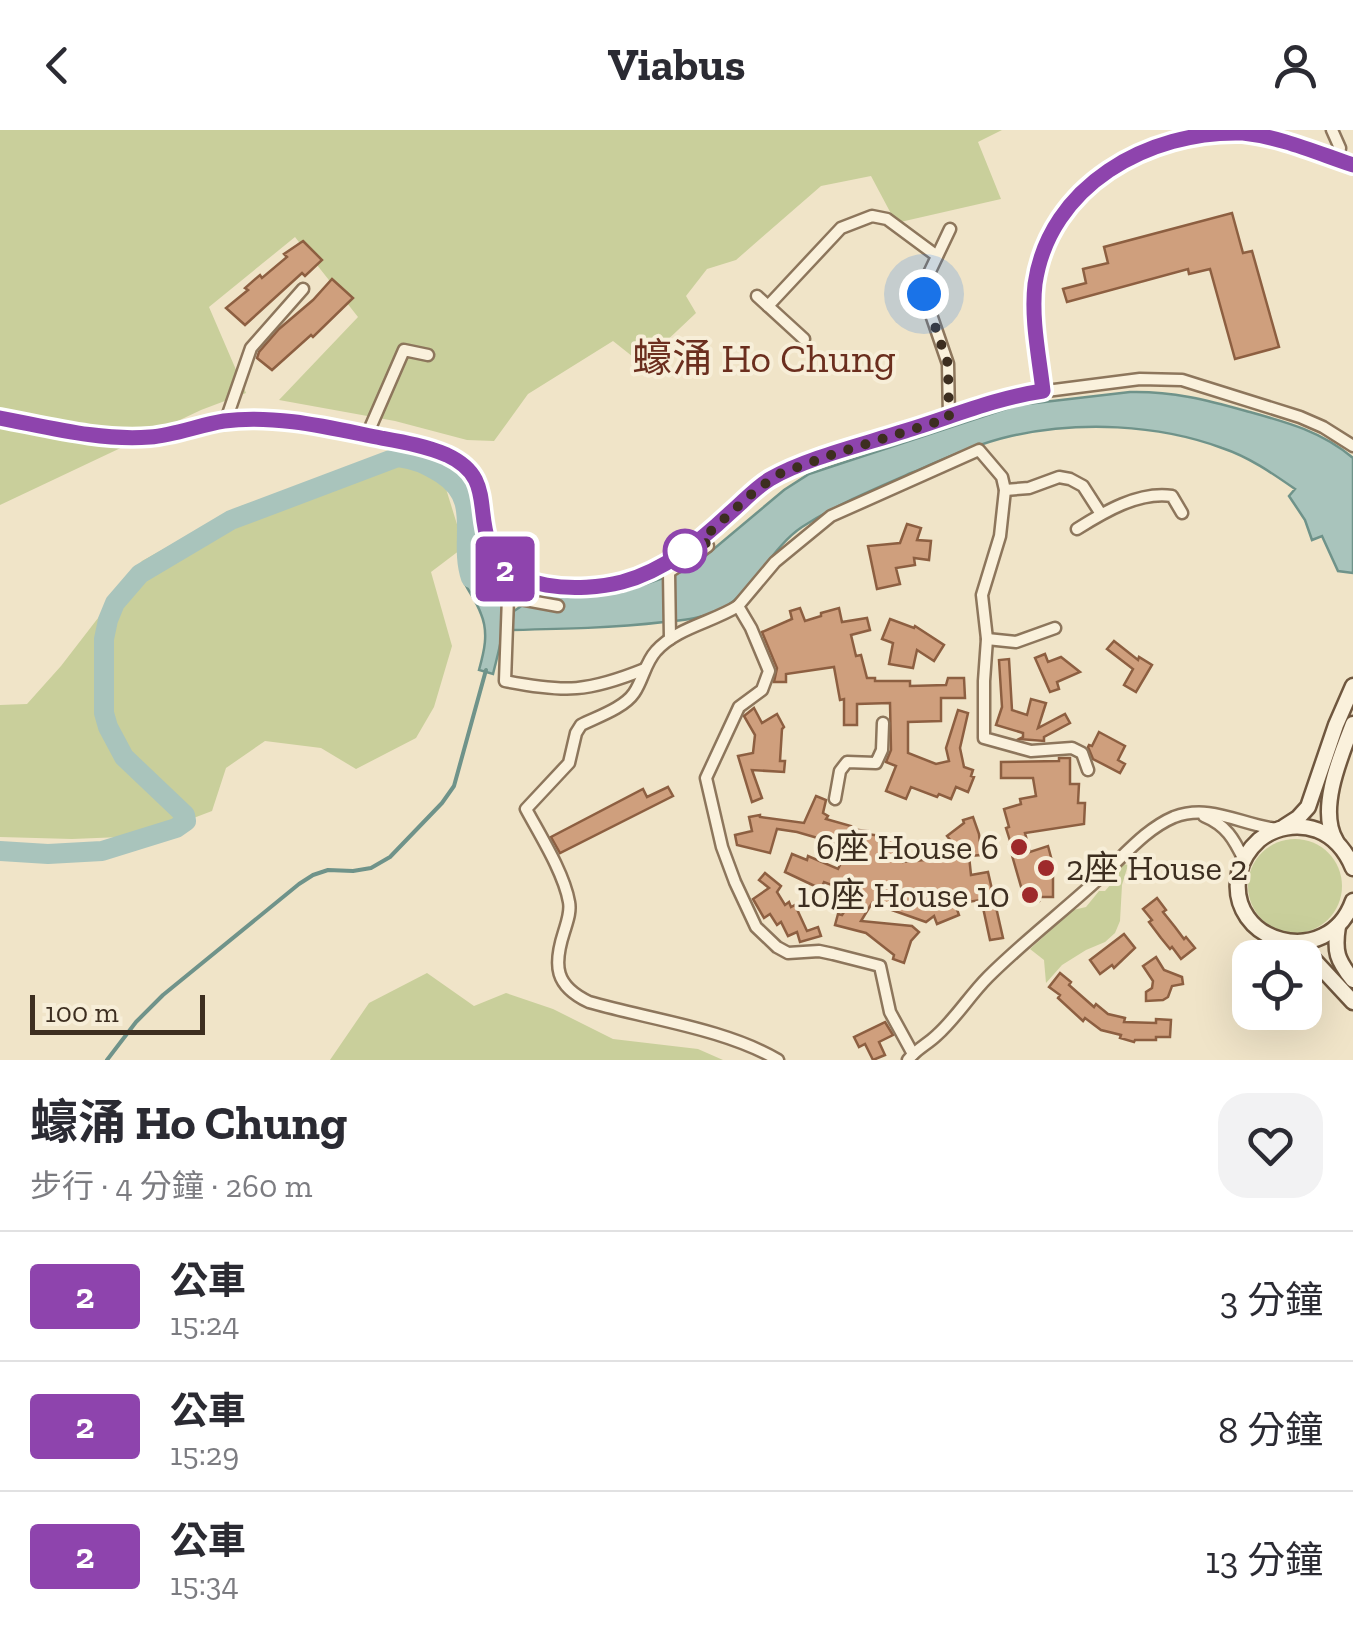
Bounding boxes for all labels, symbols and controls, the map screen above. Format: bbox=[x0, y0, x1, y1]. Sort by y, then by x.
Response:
icon: back bbox=[30, 38, 85, 93]
text: Viabus bbox=[608, 38, 745, 92]
icon: person bbox=[1268, 38, 1323, 93]
your location bbox=[899, 269, 949, 319]
district label: 蠔涌 Ho Chung bbox=[632, 334, 896, 382]
unlabelled marker bbox=[664, 530, 706, 572]
line badge: 2 bbox=[472, 536, 538, 602]
text: 2 bbox=[496, 548, 514, 590]
place label: 6座 House 6 bbox=[816, 826, 999, 868]
marker: 6座 House 6 bbox=[1008, 836, 1030, 858]
place label: 2座 House 2 bbox=[1066, 847, 1248, 889]
marker: 2座 House 2 bbox=[1035, 857, 1057, 879]
place label: 10座 House 10 bbox=[797, 874, 1010, 916]
marker: 10座 House 10 bbox=[1019, 884, 1041, 906]
map controls bbox=[1232, 940, 1322, 1030]
button: locate bbox=[1232, 940, 1322, 1030]
scale bar bbox=[30, 990, 205, 1034]
text: 100 m bbox=[45, 996, 119, 1029]
button: heart bbox=[1218, 1093, 1323, 1198]
text: 蠔涌 Ho Chung bbox=[30, 1094, 347, 1151]
text: 步行 · 4 分鐘 · 260 m bbox=[30, 1167, 312, 1205]
text: 公車 bbox=[170, 1258, 246, 1304]
text: 2 bbox=[76, 1275, 94, 1317]
text: 3 分鐘 bbox=[1220, 1277, 1323, 1323]
text: 15:24 bbox=[170, 1305, 240, 1343]
text: 公車 bbox=[170, 1388, 246, 1434]
text: 2 bbox=[76, 1405, 94, 1447]
text: 8 分鐘 bbox=[1218, 1407, 1323, 1453]
text: 15:29 bbox=[170, 1435, 239, 1473]
text: 公車 bbox=[170, 1518, 246, 1564]
text: 2 bbox=[76, 1535, 94, 1577]
text: 13 分鐘 bbox=[1205, 1537, 1323, 1583]
text: 15:34 bbox=[170, 1565, 239, 1603]

